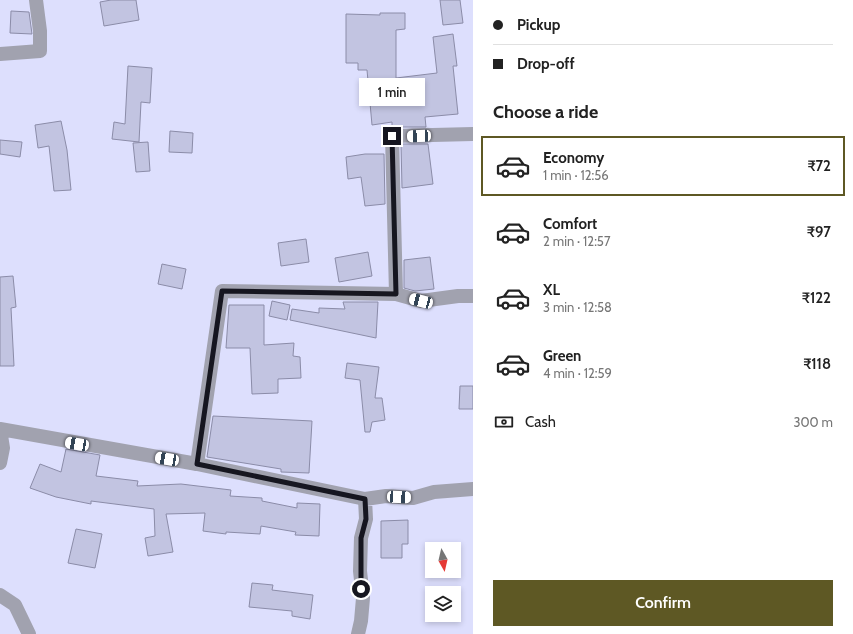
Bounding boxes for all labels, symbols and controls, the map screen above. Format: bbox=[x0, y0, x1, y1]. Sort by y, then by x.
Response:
text: Pickup bbox=[517, 16, 560, 34]
text: Drop-off bbox=[517, 55, 575, 73]
callout: 1 min bbox=[359, 78, 425, 106]
text: 1 min bbox=[377, 84, 407, 100]
text: Choose a ride bbox=[493, 101, 598, 123]
route end bbox=[383, 127, 401, 145]
car bbox=[407, 130, 431, 142]
icon: car bbox=[495, 148, 531, 184]
text: Economy bbox=[543, 149, 604, 167]
text: ₹72 bbox=[807, 157, 831, 175]
text: 1 min · 12:56 bbox=[543, 167, 609, 183]
icon: car bbox=[495, 214, 531, 250]
text: Comfort bbox=[543, 215, 597, 233]
text: ₹97 bbox=[807, 223, 831, 241]
text: 2 min · 12:57 bbox=[543, 233, 610, 249]
icon: car bbox=[495, 280, 531, 316]
text: XL bbox=[543, 281, 560, 299]
text: ₹122 bbox=[802, 289, 831, 307]
car bbox=[408, 292, 434, 310]
text: 3 min · 12:58 bbox=[543, 299, 612, 315]
icon: car bbox=[495, 346, 531, 382]
text: Green bbox=[543, 347, 581, 365]
text: ₹118 bbox=[803, 355, 831, 373]
text: 4 min · 12:59 bbox=[543, 365, 612, 381]
icon: cash bbox=[493, 411, 515, 433]
text: Cash bbox=[525, 413, 556, 431]
text: 300 m bbox=[793, 414, 833, 430]
car bbox=[64, 436, 90, 452]
car bbox=[154, 451, 180, 467]
car bbox=[387, 490, 411, 504]
north arrow bbox=[425, 542, 461, 578]
map controls bbox=[425, 542, 461, 622]
route start bbox=[352, 580, 370, 598]
button: Confirm bbox=[493, 580, 833, 626]
button: layers bbox=[425, 586, 461, 622]

